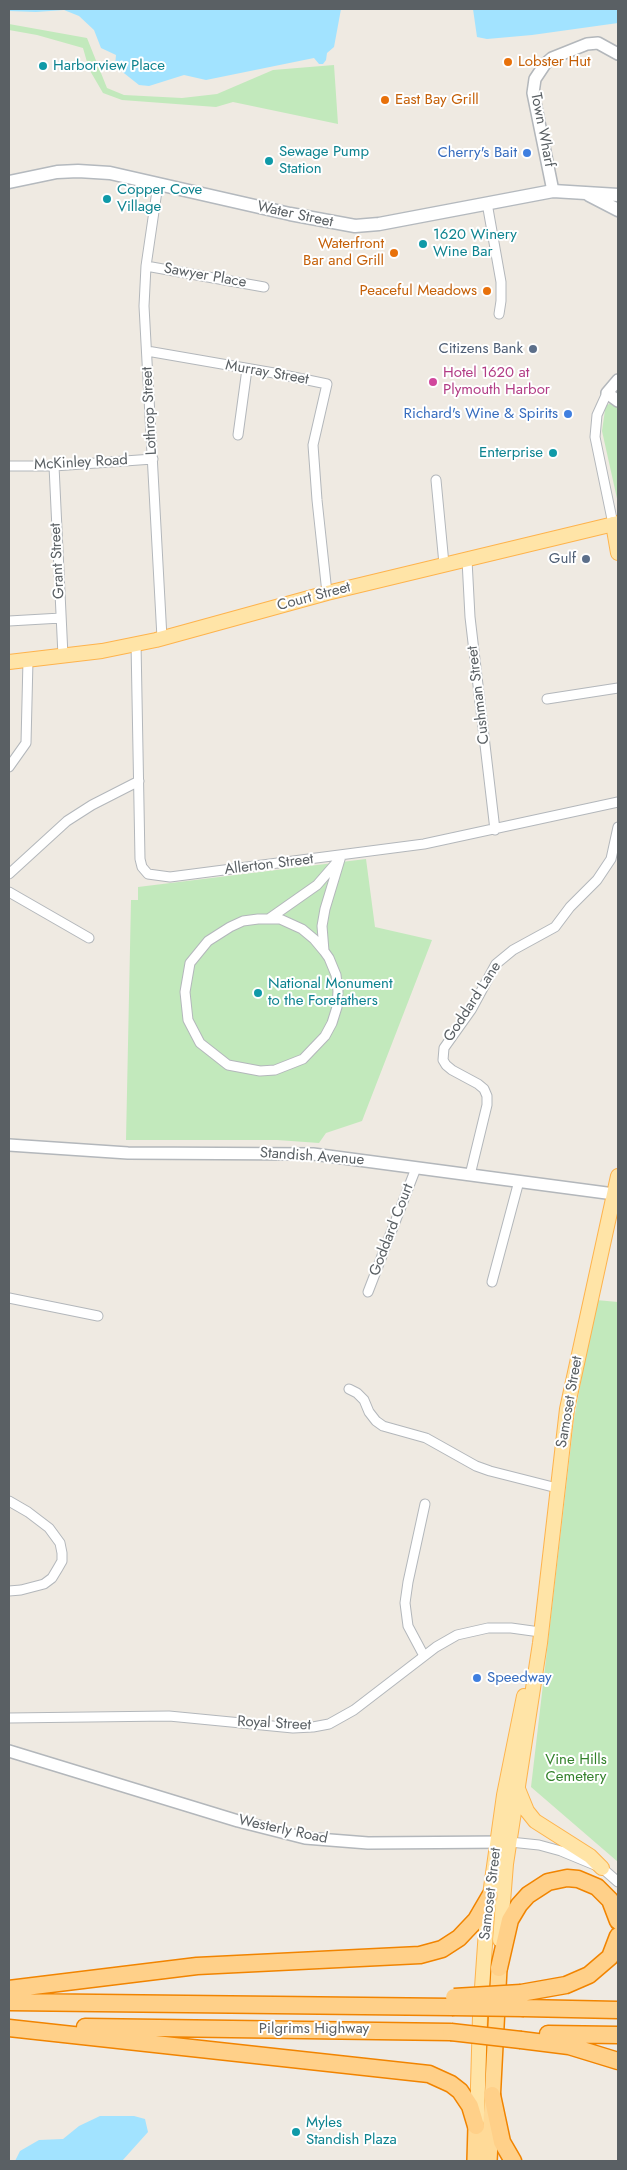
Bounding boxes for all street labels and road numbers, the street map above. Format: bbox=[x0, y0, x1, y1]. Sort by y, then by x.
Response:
street label: Town Wharf bbox=[526, 91, 558, 169]
street label: Water Street bbox=[255, 198, 335, 232]
street label: Sawyer Place bbox=[162, 260, 248, 292]
street label: Murray Street bbox=[224, 357, 310, 389]
street label: Lothrop Street bbox=[139, 366, 161, 456]
street label: McKinley Road bbox=[34, 452, 128, 474]
street label: Grant Street bbox=[47, 523, 69, 599]
street label: Court Street bbox=[275, 579, 353, 615]
street label: Cushman Street bbox=[464, 645, 494, 745]
street label: Allerton Street bbox=[223, 851, 315, 879]
street label: Goddard Lane bbox=[440, 959, 506, 1045]
street label: Standish Avenue bbox=[259, 1144, 365, 1170]
street label: Goddard Court bbox=[366, 1181, 418, 1279]
street label: Samoset Street bbox=[553, 1355, 587, 1449]
street label: Royal Street bbox=[237, 1713, 311, 1735]
street label: Westerly Road bbox=[237, 1812, 329, 1848]
street label: Samoset Street bbox=[476, 1847, 506, 1941]
street label: Pilgrims Highway bbox=[259, 2020, 369, 2038]

